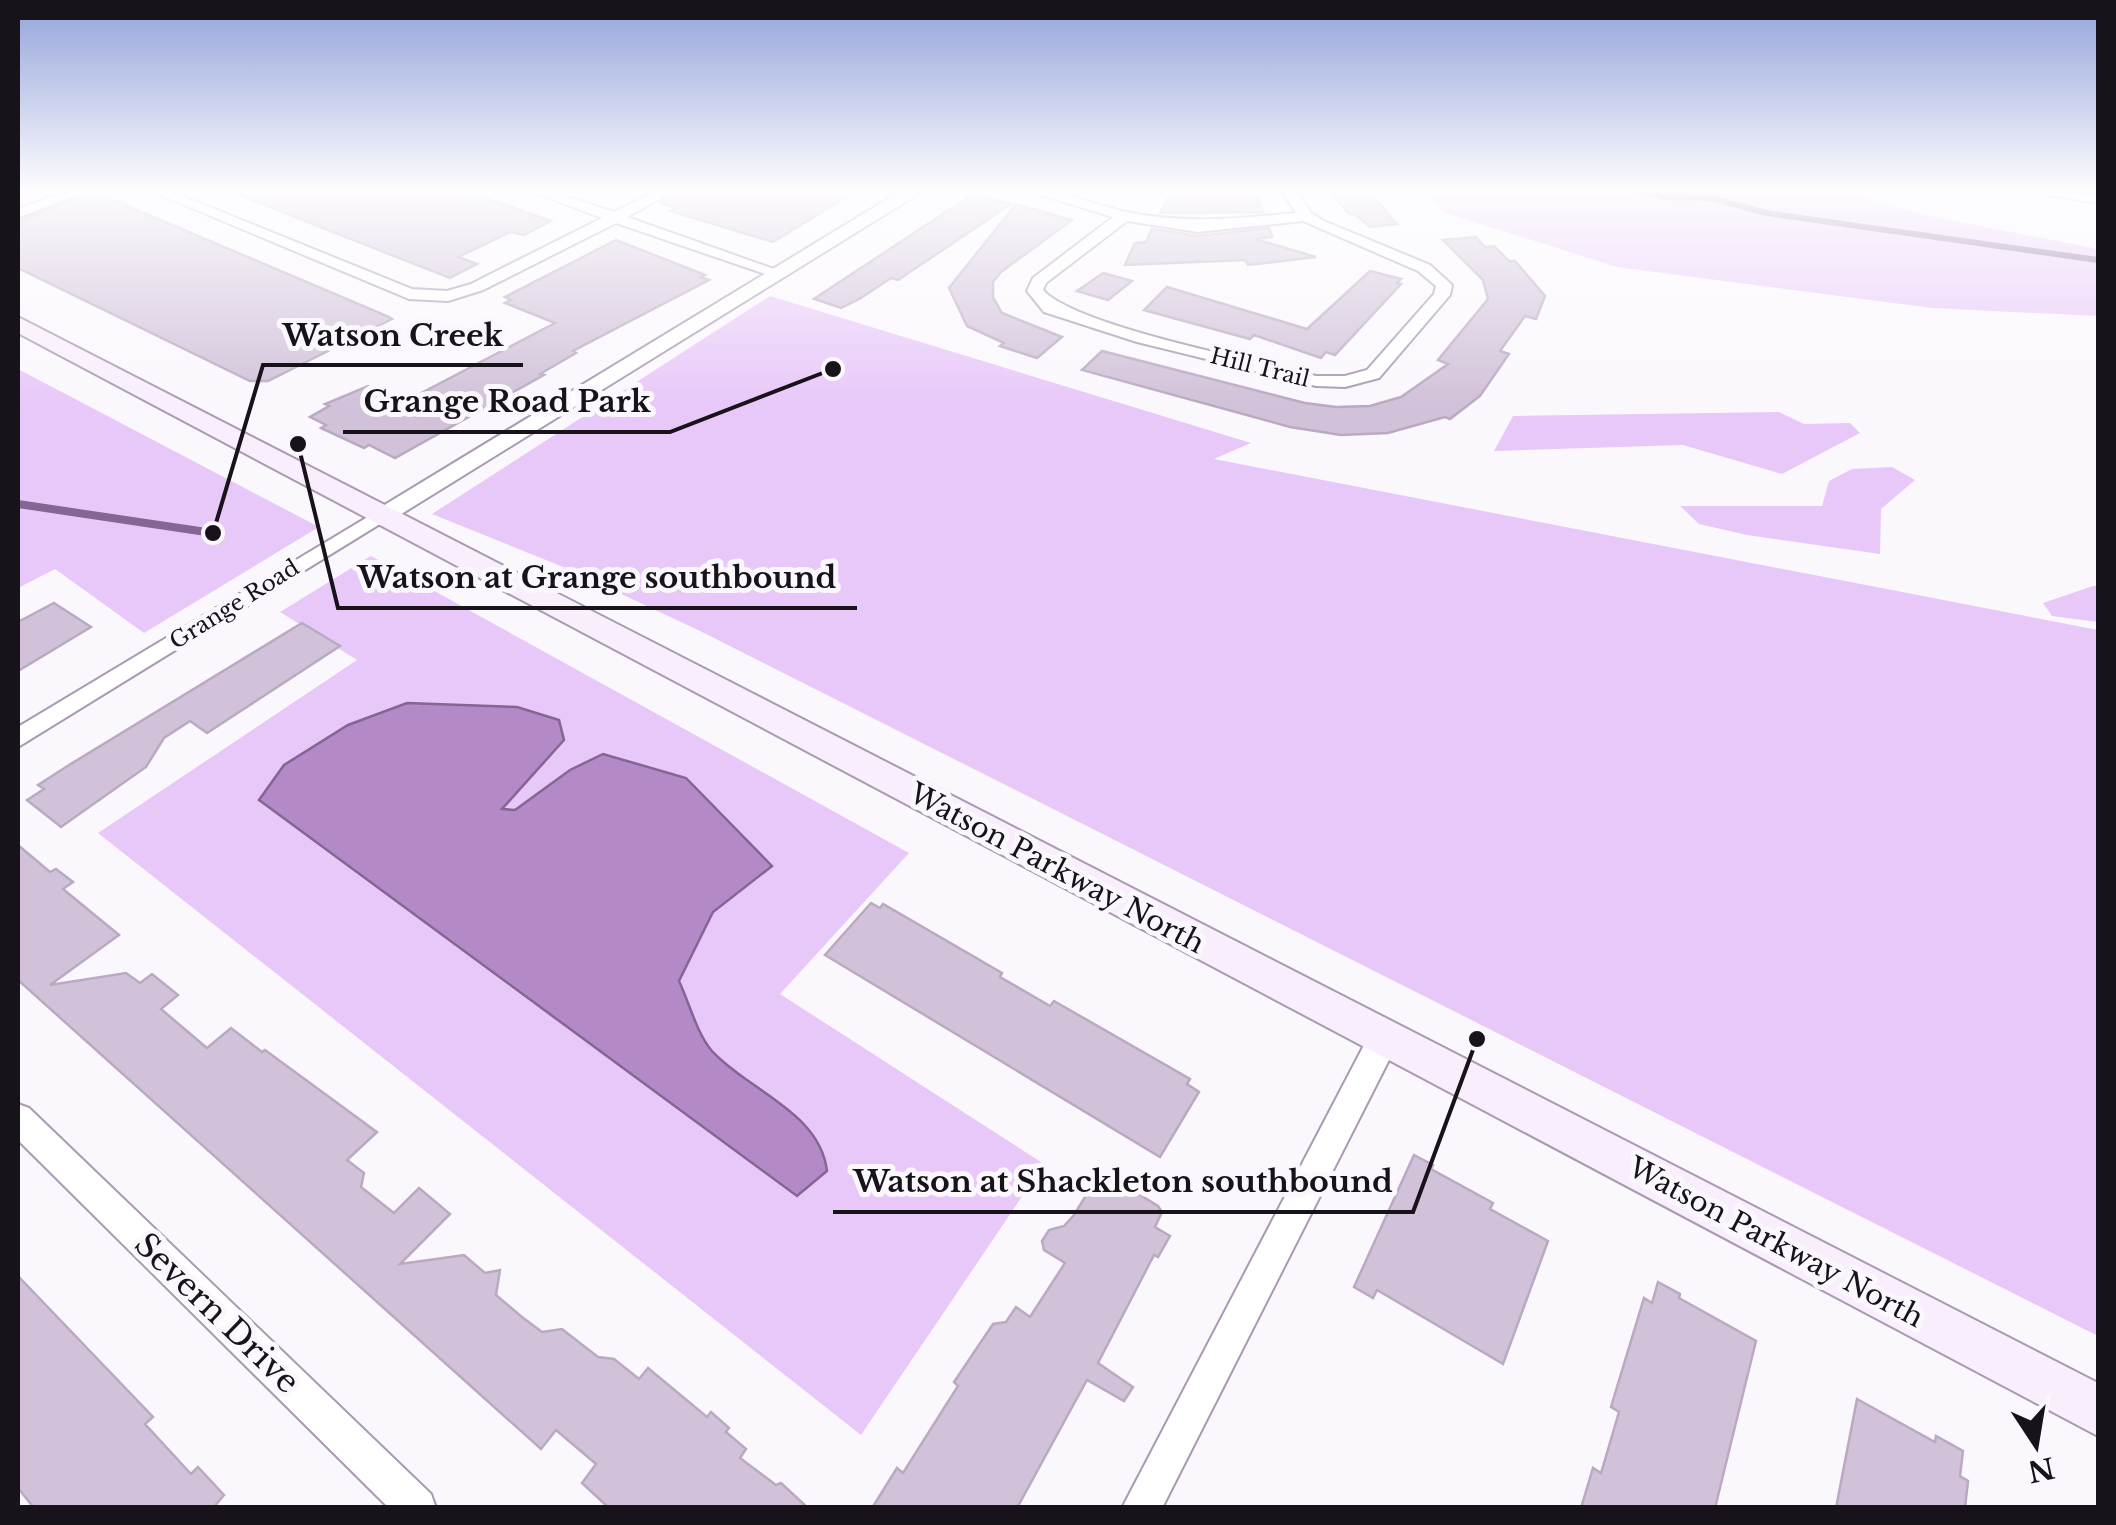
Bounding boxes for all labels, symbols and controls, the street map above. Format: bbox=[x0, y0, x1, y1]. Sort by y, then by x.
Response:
callout: Watson Creek bbox=[263, 305, 523, 365]
text: Watson Creek bbox=[282, 317, 505, 354]
street label: Hill Trail bbox=[1208, 342, 1312, 393]
callout: Grange Road Park bbox=[343, 372, 670, 432]
text: Grange Road Park bbox=[363, 383, 652, 420]
callout: Watson at Grange southbound bbox=[338, 548, 857, 608]
street label: Grange Road bbox=[165, 554, 304, 655]
text: Watson at Grange southbound bbox=[357, 559, 837, 596]
street label: Watson Parkway North bbox=[902, 775, 1210, 961]
street label: Watson Parkway North bbox=[1621, 1149, 1929, 1335]
callout: Watson at Shackleton southbound bbox=[833, 1152, 1413, 1212]
text: Watson at Shackleton southbound bbox=[852, 1163, 1393, 1200]
street label: Severn Drive bbox=[126, 1224, 308, 1402]
north arrow bbox=[1986, 1395, 2086, 1495]
text: N bbox=[2025, 1449, 2058, 1489]

